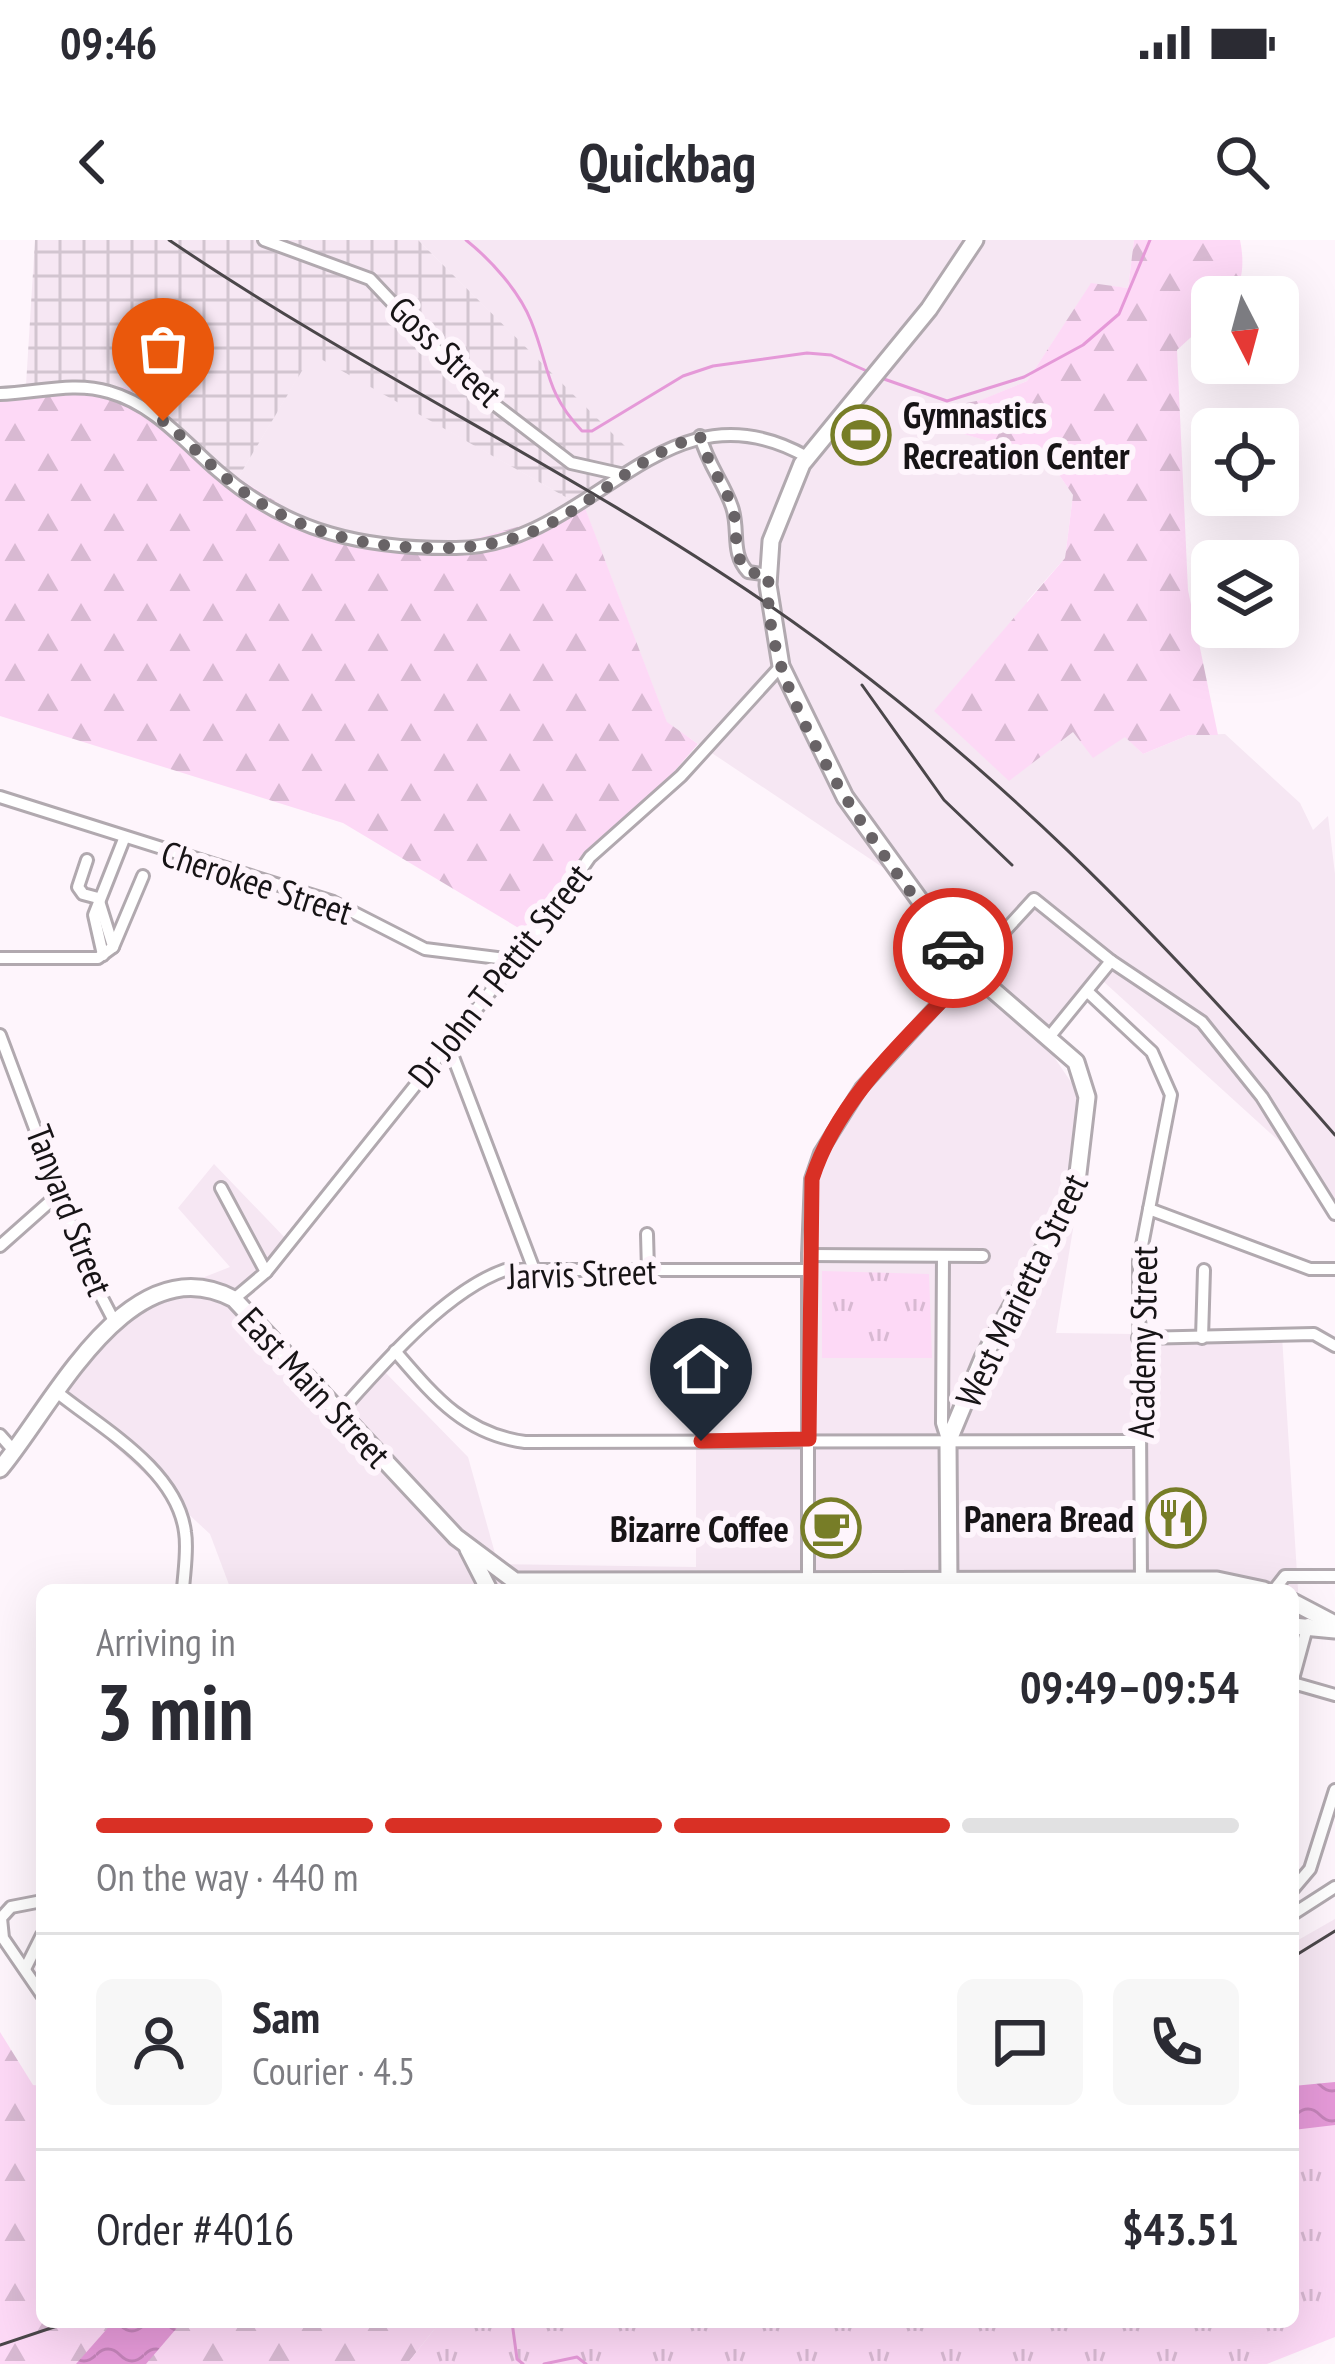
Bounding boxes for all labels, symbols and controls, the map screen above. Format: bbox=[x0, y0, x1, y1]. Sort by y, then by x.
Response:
text: 09:46 bbox=[60, 13, 157, 71]
text: Quickbag bbox=[579, 127, 756, 197]
icon: back bbox=[60, 129, 126, 195]
icon: search bbox=[1209, 129, 1275, 195]
north arrow bbox=[1191, 276, 1299, 384]
map controls bbox=[1191, 276, 1299, 648]
street label: Goss Street bbox=[379, 286, 513, 417]
pin bbox=[112, 298, 214, 421]
icon: bag bbox=[130, 316, 196, 382]
place label: Gymnastics Recreation Center bbox=[903, 391, 1130, 479]
sports icon: Gymnastics Recreation Center bbox=[830, 404, 892, 466]
button: locate bbox=[1191, 408, 1299, 516]
button: layers bbox=[1191, 540, 1299, 648]
street label: Cherokee Street bbox=[156, 829, 358, 935]
street label: Dr John T Pettit Street bbox=[397, 854, 601, 1096]
courier bbox=[893, 888, 1013, 1008]
icon: car bbox=[920, 915, 986, 981]
street label: Tanyard Street bbox=[16, 1118, 124, 1302]
street label: West Marietta Street bbox=[944, 1166, 1098, 1414]
street label: Academy Street bbox=[1117, 1245, 1167, 1439]
street label: Jarvis Street bbox=[506, 1247, 657, 1299]
street label: East Main Street bbox=[229, 1297, 401, 1477]
pin bbox=[650, 1318, 752, 1441]
icon: home bbox=[668, 1336, 734, 1402]
restaurant icon: Panera Bread bbox=[1145, 1487, 1207, 1549]
place label: Panera Bread bbox=[964, 1495, 1134, 1542]
cafe icon: Bizarre Coffee bbox=[800, 1497, 862, 1559]
place label: Bizarre Coffee bbox=[610, 1505, 789, 1552]
text: Arriving in bbox=[96, 1616, 236, 1667]
text: 09:49–09:54 bbox=[1020, 1657, 1239, 1715]
text: 3 min bbox=[96, 1661, 254, 1762]
text: On the way · 440 m bbox=[96, 1851, 358, 1902]
button: person bbox=[96, 1979, 222, 2105]
button: chat bbox=[957, 1979, 1083, 2105]
button: phone bbox=[1113, 1979, 1239, 2105]
text: Sam bbox=[252, 1987, 320, 2045]
text: Courier · 4.5 bbox=[252, 2045, 415, 2096]
text: Order #4016 bbox=[96, 2199, 294, 2257]
text: $43.51 bbox=[1122, 2199, 1239, 2257]

